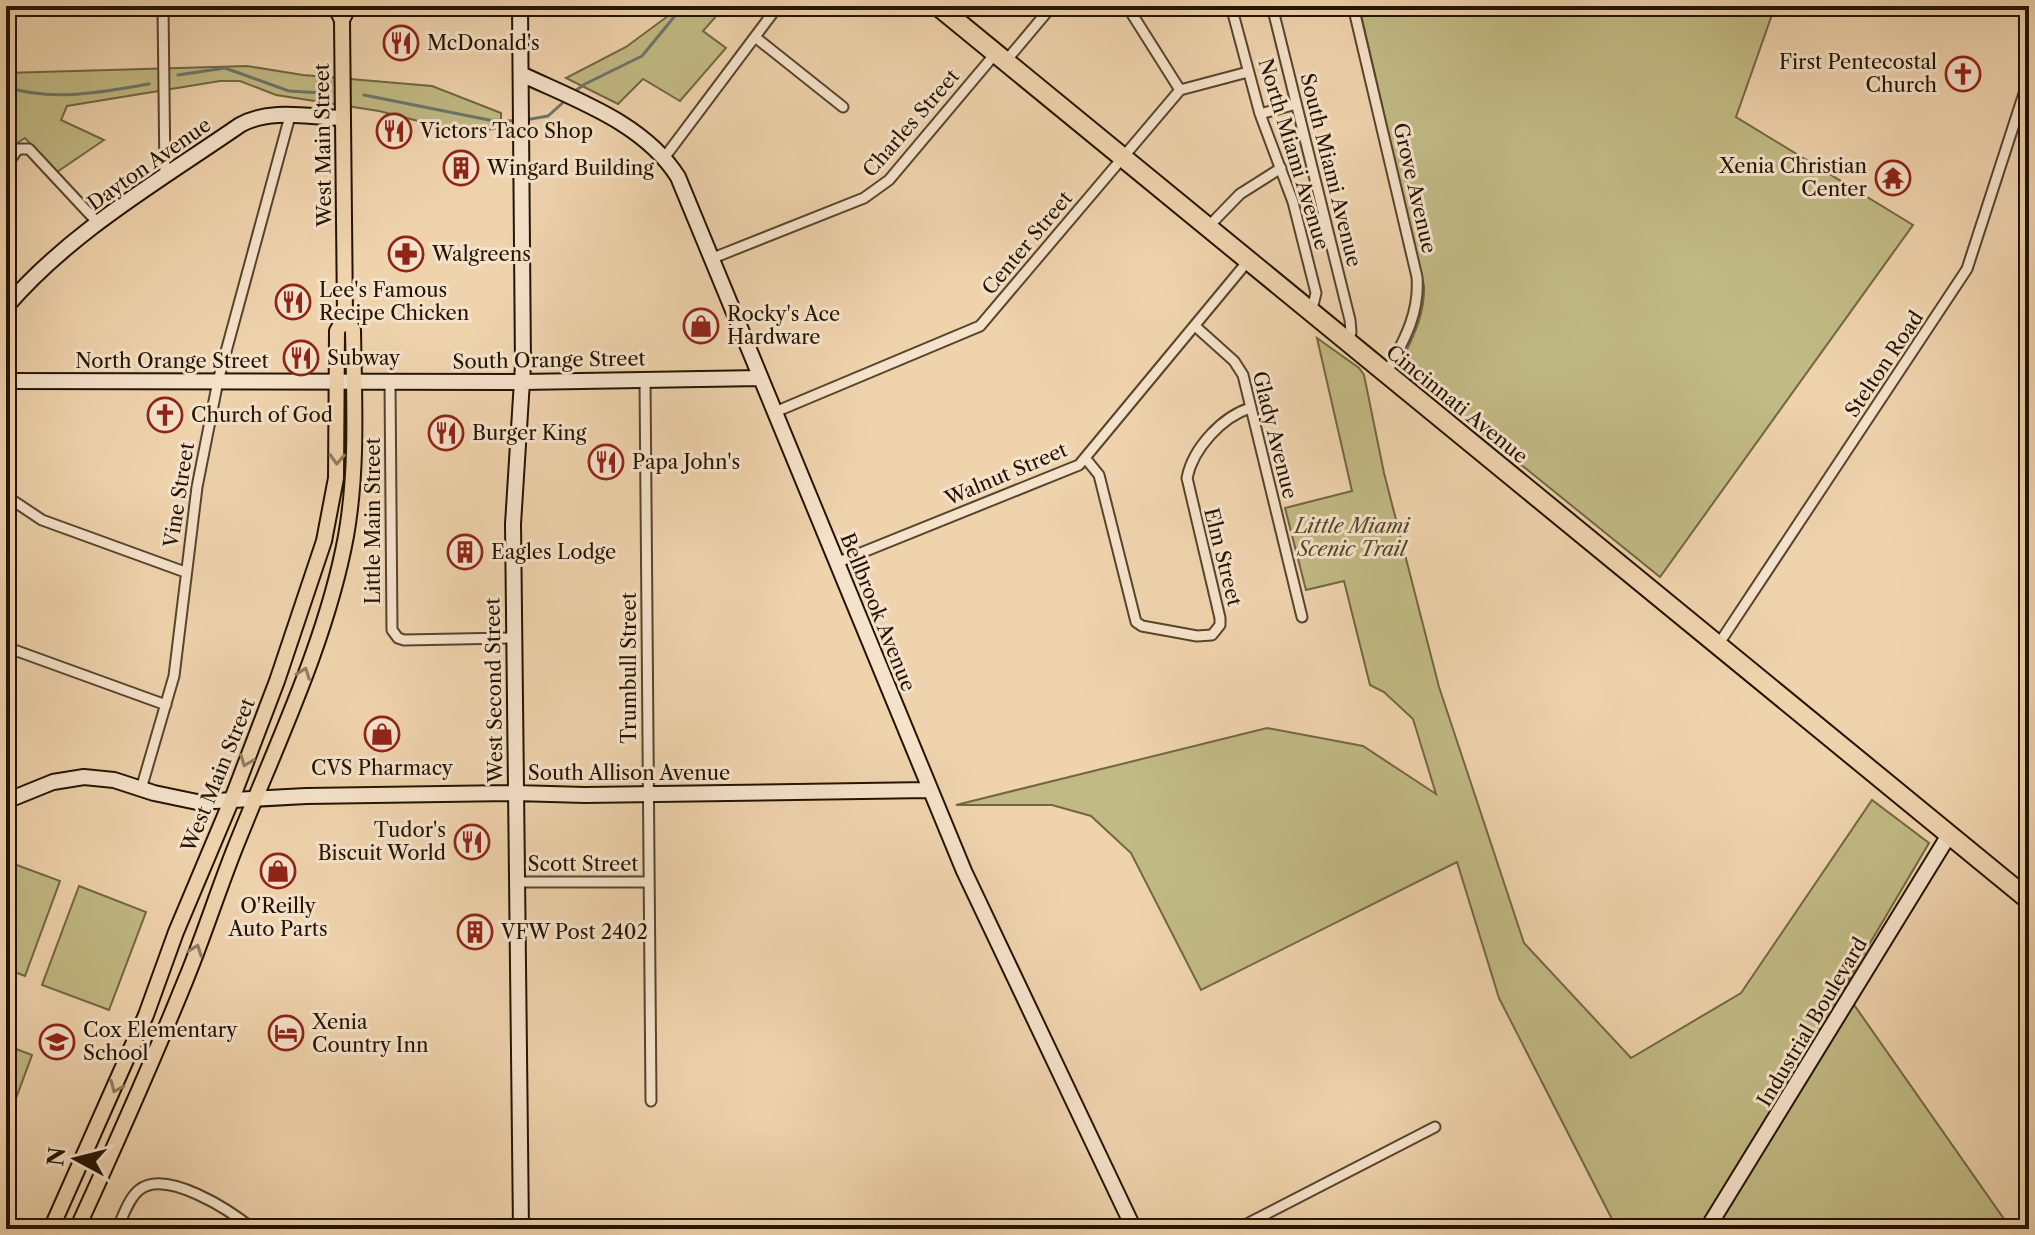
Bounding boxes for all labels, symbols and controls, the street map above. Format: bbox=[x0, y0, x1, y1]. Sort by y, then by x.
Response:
restaurant icon: McDonald's bbox=[382, 24, 420, 62]
place label: McDonald's bbox=[427, 31, 540, 55]
place label: First Pentecostal Church bbox=[1779, 50, 1937, 97]
street label: North Miami Avenue bbox=[1253, 55, 1335, 253]
church icon: First Pentecostal Church bbox=[1944, 55, 1982, 93]
street label: West Main Street bbox=[310, 63, 336, 228]
street label: Charles Street bbox=[858, 64, 964, 182]
street label: South Miami Avenue bbox=[1295, 71, 1367, 269]
restaurant icon: Victors Taco Shop bbox=[375, 112, 413, 150]
street label: Dayton Avenue bbox=[83, 113, 215, 215]
place label: Victors Taco Shop bbox=[419, 119, 593, 143]
street label: Grove Avenue bbox=[1388, 120, 1442, 256]
building icon: Wingard Building bbox=[442, 149, 480, 187]
place label: Xenia Christian Center bbox=[1718, 154, 1868, 201]
place label: Wingard Building bbox=[486, 156, 654, 180]
temple icon: Xenia Christian Center bbox=[1874, 159, 1912, 197]
street label: Center Street bbox=[977, 186, 1077, 300]
pharmacy icon: Walgreens bbox=[387, 235, 425, 273]
place label: Walgreens bbox=[431, 242, 531, 266]
place label: Lee's Famous Recipe Chicken bbox=[319, 278, 470, 325]
restaurant icon: Lee's Famous Recipe Chicken bbox=[274, 283, 312, 321]
place label: Rocky's Ace Hardware bbox=[727, 302, 840, 349]
street label: Stelton Road bbox=[1840, 306, 1928, 422]
shop icon: Rocky's Ace Hardware bbox=[682, 307, 720, 345]
restaurant icon: Subway bbox=[282, 339, 320, 377]
street label: Cincinnati Avenue bbox=[1381, 340, 1533, 468]
place label: Subway bbox=[327, 346, 401, 370]
street label: South Orange Street bbox=[452, 346, 646, 374]
street label: North Orange Street bbox=[75, 349, 269, 373]
street label: Glady Avenue bbox=[1248, 369, 1302, 501]
church icon: Church of God bbox=[146, 396, 184, 434]
place label: Church of God bbox=[191, 403, 333, 427]
restaurant icon: Burger King bbox=[427, 414, 465, 452]
place label: Burger King bbox=[472, 421, 587, 445]
street label: Little Main Street bbox=[361, 437, 385, 605]
street label: Walnut Street bbox=[940, 437, 1071, 511]
street label: Vine Street bbox=[159, 441, 199, 550]
restaurant icon: Papa John's bbox=[587, 443, 625, 481]
place label: Papa John's bbox=[632, 450, 740, 474]
one-way arrow bbox=[328, 453, 345, 466]
street label: Elm Street bbox=[1199, 505, 1247, 609]
park label: Little Miami Scenic Trail bbox=[1292, 514, 1411, 561]
street label: Bellbrook Avenue bbox=[835, 529, 921, 695]
building icon: Eagles Lodge bbox=[446, 533, 484, 571]
place label: Eagles Lodge bbox=[491, 540, 616, 564]
street label: Trumbull Street bbox=[617, 592, 641, 744]
street label: West Second Street bbox=[480, 597, 508, 784]
one-way arrow bbox=[294, 667, 311, 681]
street label: West Main Street bbox=[176, 695, 260, 856]
shop icon: CVS Pharmacy bbox=[363, 715, 401, 753]
one-way arrow bbox=[239, 753, 256, 767]
place label: CVS Pharmacy bbox=[311, 756, 454, 780]
street label: South Allison Avenue bbox=[528, 761, 730, 785]
place label: Tudor's Biscuit World bbox=[318, 818, 446, 865]
restaurant icon: Tudor's Biscuit World bbox=[453, 823, 491, 861]
shop icon: O'Reilly Auto Parts bbox=[259, 852, 297, 890]
street label: Scott Street bbox=[528, 852, 638, 876]
place label: O'Reilly Auto Parts bbox=[227, 894, 328, 941]
building icon: VFW Post 2402 bbox=[456, 913, 494, 951]
place label: VFW Post 2402 bbox=[500, 920, 648, 944]
street label: Industrial Boulevard bbox=[1752, 933, 1872, 1111]
one-way arrow bbox=[187, 944, 203, 958]
place label: Xenia Country Inn bbox=[311, 1010, 429, 1057]
hotel icon: Xenia Country Inn bbox=[267, 1014, 305, 1052]
place label: Cox Elementary School bbox=[83, 1018, 238, 1065]
school or university icon: Cox Elementary School bbox=[38, 1023, 76, 1061]
one-way arrow bbox=[109, 1079, 125, 1093]
north arrow bbox=[36, 1119, 116, 1199]
text: N bbox=[42, 1145, 71, 1168]

